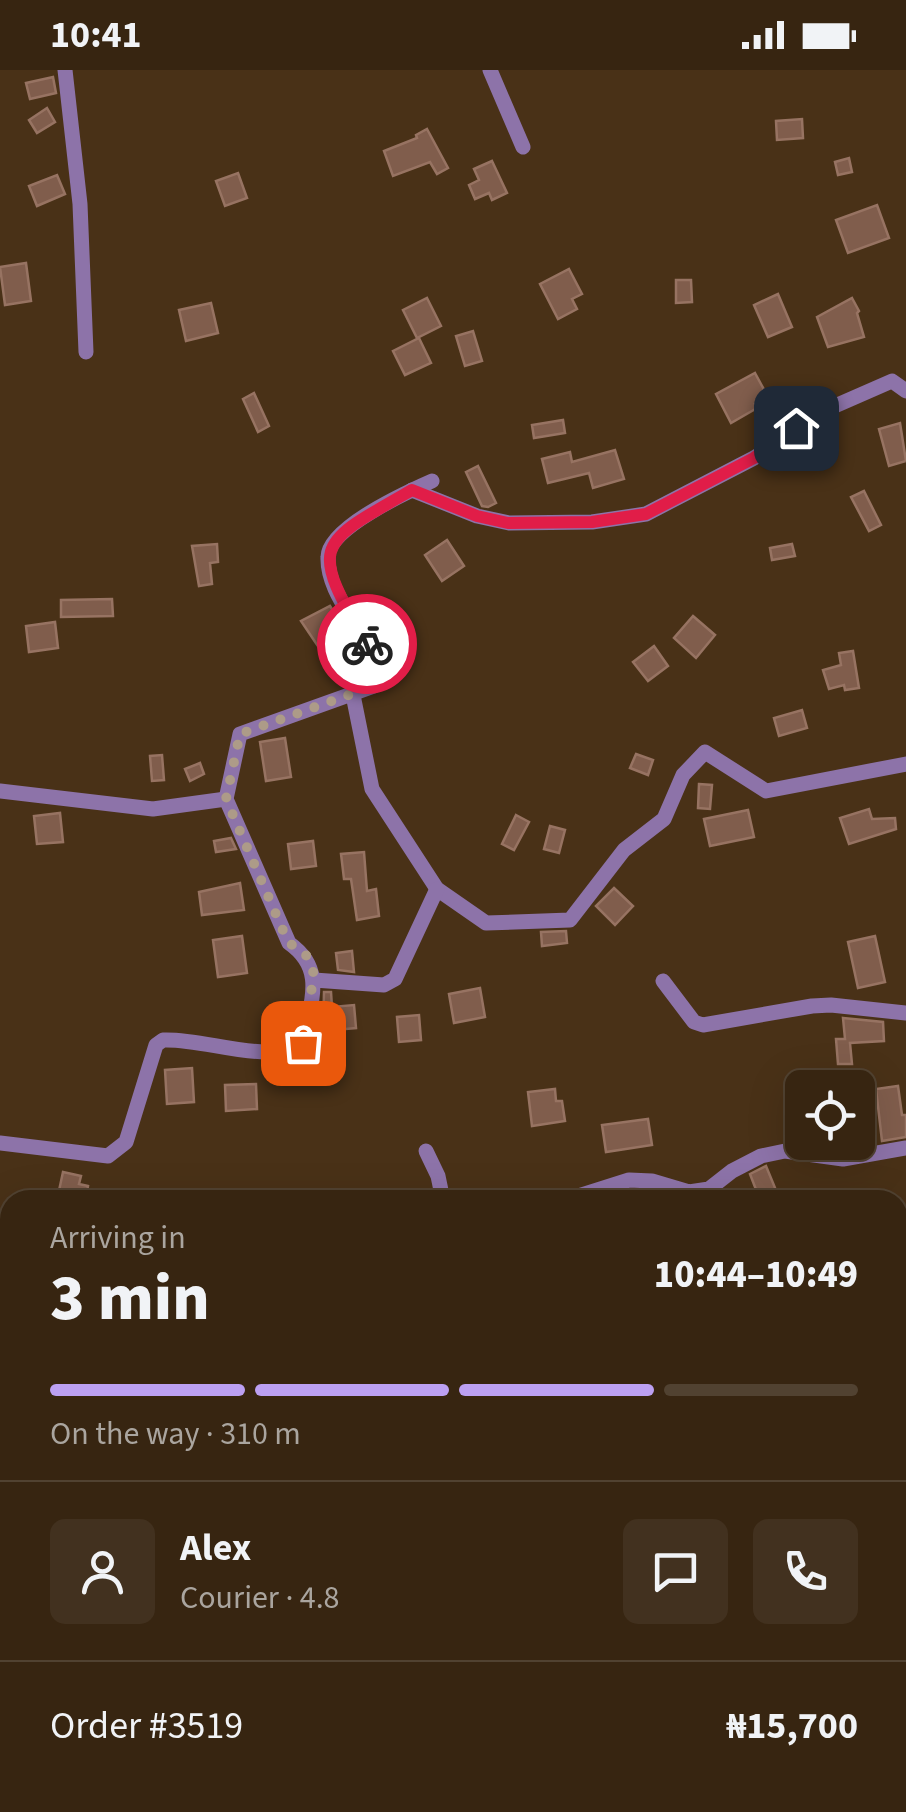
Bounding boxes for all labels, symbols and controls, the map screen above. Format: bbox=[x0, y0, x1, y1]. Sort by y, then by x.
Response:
text: 10:41 bbox=[50, 8, 142, 62]
pin bbox=[754, 386, 839, 471]
icon: home bbox=[769, 401, 824, 456]
courier bbox=[317, 594, 417, 694]
icon: bike bbox=[340, 617, 395, 672]
pin bbox=[261, 1001, 346, 1086]
icon: bag bbox=[276, 1016, 331, 1071]
map controls bbox=[785, 1070, 875, 1160]
button: locate bbox=[785, 1070, 875, 1160]
text: Arriving in bbox=[50, 1215, 186, 1261]
text: 10:44–10:49 bbox=[654, 1248, 858, 1302]
text: 3 min bbox=[50, 1252, 210, 1345]
text: On the way · 310 m bbox=[50, 1411, 301, 1457]
button: person bbox=[50, 1519, 155, 1624]
button: chat bbox=[623, 1519, 728, 1624]
button: phone bbox=[753, 1519, 858, 1624]
text: Alex bbox=[180, 1521, 251, 1575]
text: Courier · 4.8 bbox=[180, 1575, 340, 1621]
text: Order #3519 bbox=[50, 1699, 243, 1753]
text: ₦15,700 bbox=[726, 1699, 858, 1753]

